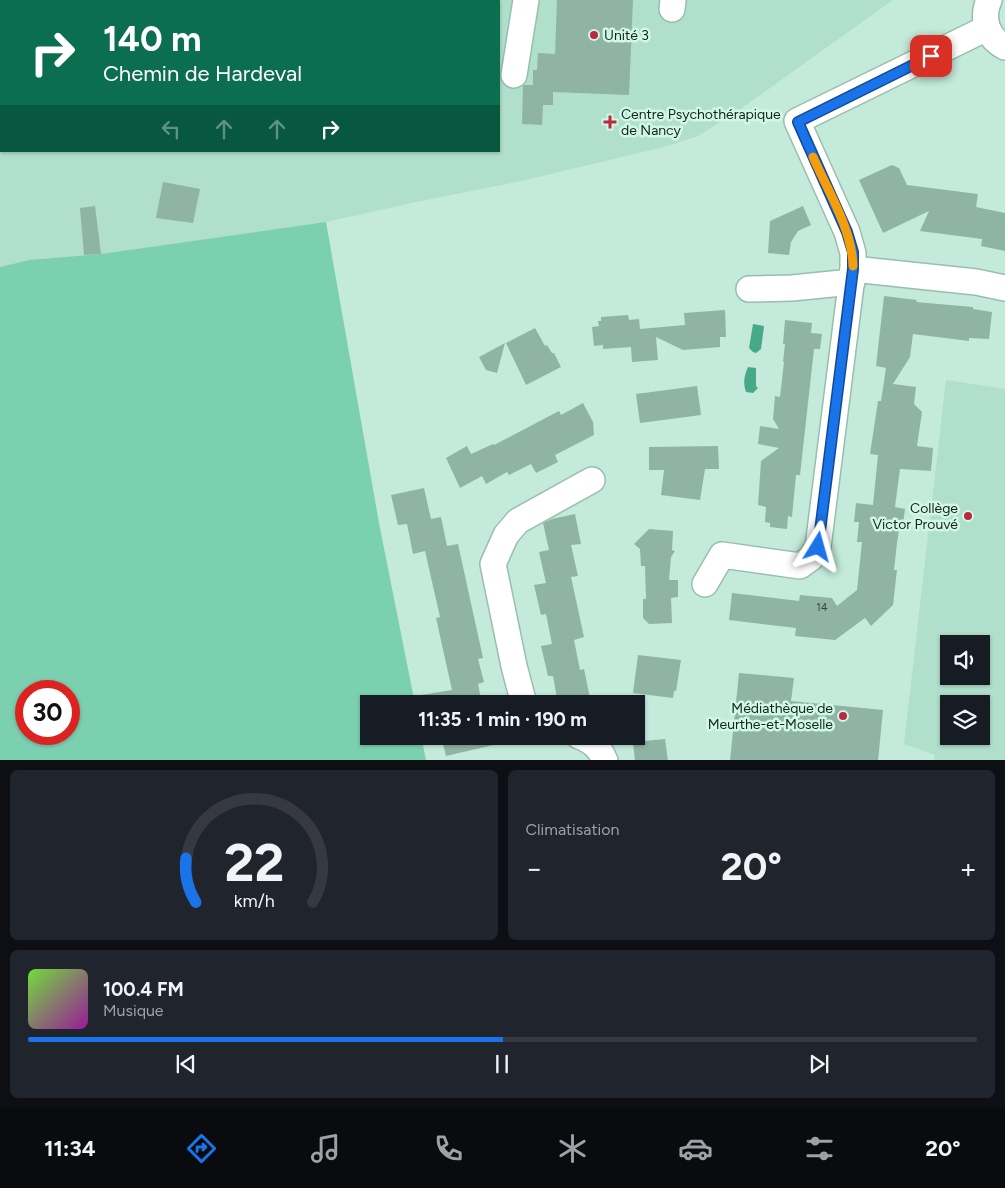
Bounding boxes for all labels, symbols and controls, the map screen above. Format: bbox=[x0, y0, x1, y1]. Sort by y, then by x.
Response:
text: 140 m bbox=[103, 18, 201, 60]
icon: right bbox=[20, 20, 85, 85]
place label: Unité 3 bbox=[604, 27, 649, 44]
marker: Unité 3 bbox=[588, 29, 600, 41]
pin bbox=[910, 35, 952, 77]
icon: arrive bbox=[917, 42, 945, 70]
text: Chemin de Hardeval bbox=[103, 60, 302, 87]
place label: Centre Psychothérapique de Nancy bbox=[621, 106, 781, 139]
icon: left bbox=[157, 115, 185, 143]
icon: ahead bbox=[210, 115, 238, 143]
icon: ahead bbox=[263, 115, 291, 143]
icon: right bbox=[316, 115, 344, 143]
marker: Centre Psychothérapique de Nancy bbox=[603, 115, 617, 129]
place label: Collège Victor Prouvé bbox=[872, 500, 958, 533]
marker: Collège Victor Prouvé bbox=[962, 510, 974, 522]
position arrow bbox=[791, 520, 843, 572]
house number: 14 bbox=[816, 601, 828, 614]
map controls bbox=[940, 635, 990, 745]
button: sound bbox=[940, 635, 990, 685]
speed limit sign: 30 bbox=[15, 680, 80, 745]
button: layers bbox=[940, 695, 990, 745]
place label: Médiathèque de Meurthe-et-Moselle bbox=[708, 700, 833, 733]
text: 11:35 · 1 min · 190 m bbox=[418, 708, 587, 731]
marker: Médiathèque de Meurthe-et-Moselle bbox=[837, 710, 849, 722]
text: Climatisation bbox=[526, 820, 619, 839]
text: 22 bbox=[224, 832, 284, 894]
text: 20° bbox=[721, 844, 782, 890]
text: − bbox=[526, 851, 543, 885]
text: + bbox=[960, 851, 977, 885]
text: km/h bbox=[233, 890, 274, 911]
text: 100.4 FM bbox=[103, 978, 184, 1001]
text: Musique bbox=[103, 1001, 164, 1020]
icon: previous bbox=[172, 1050, 200, 1078]
icon: pause bbox=[488, 1050, 516, 1078]
icon: next bbox=[805, 1050, 833, 1078]
icon: directions bbox=[184, 1131, 219, 1166]
icon: music bbox=[308, 1131, 343, 1166]
icon: phone bbox=[431, 1131, 466, 1166]
icon: climate bbox=[555, 1131, 590, 1166]
icon: car bbox=[678, 1131, 713, 1166]
icon: filters bbox=[802, 1131, 837, 1166]
text: 11:34 bbox=[44, 1135, 96, 1162]
text: 20° bbox=[925, 1135, 961, 1162]

